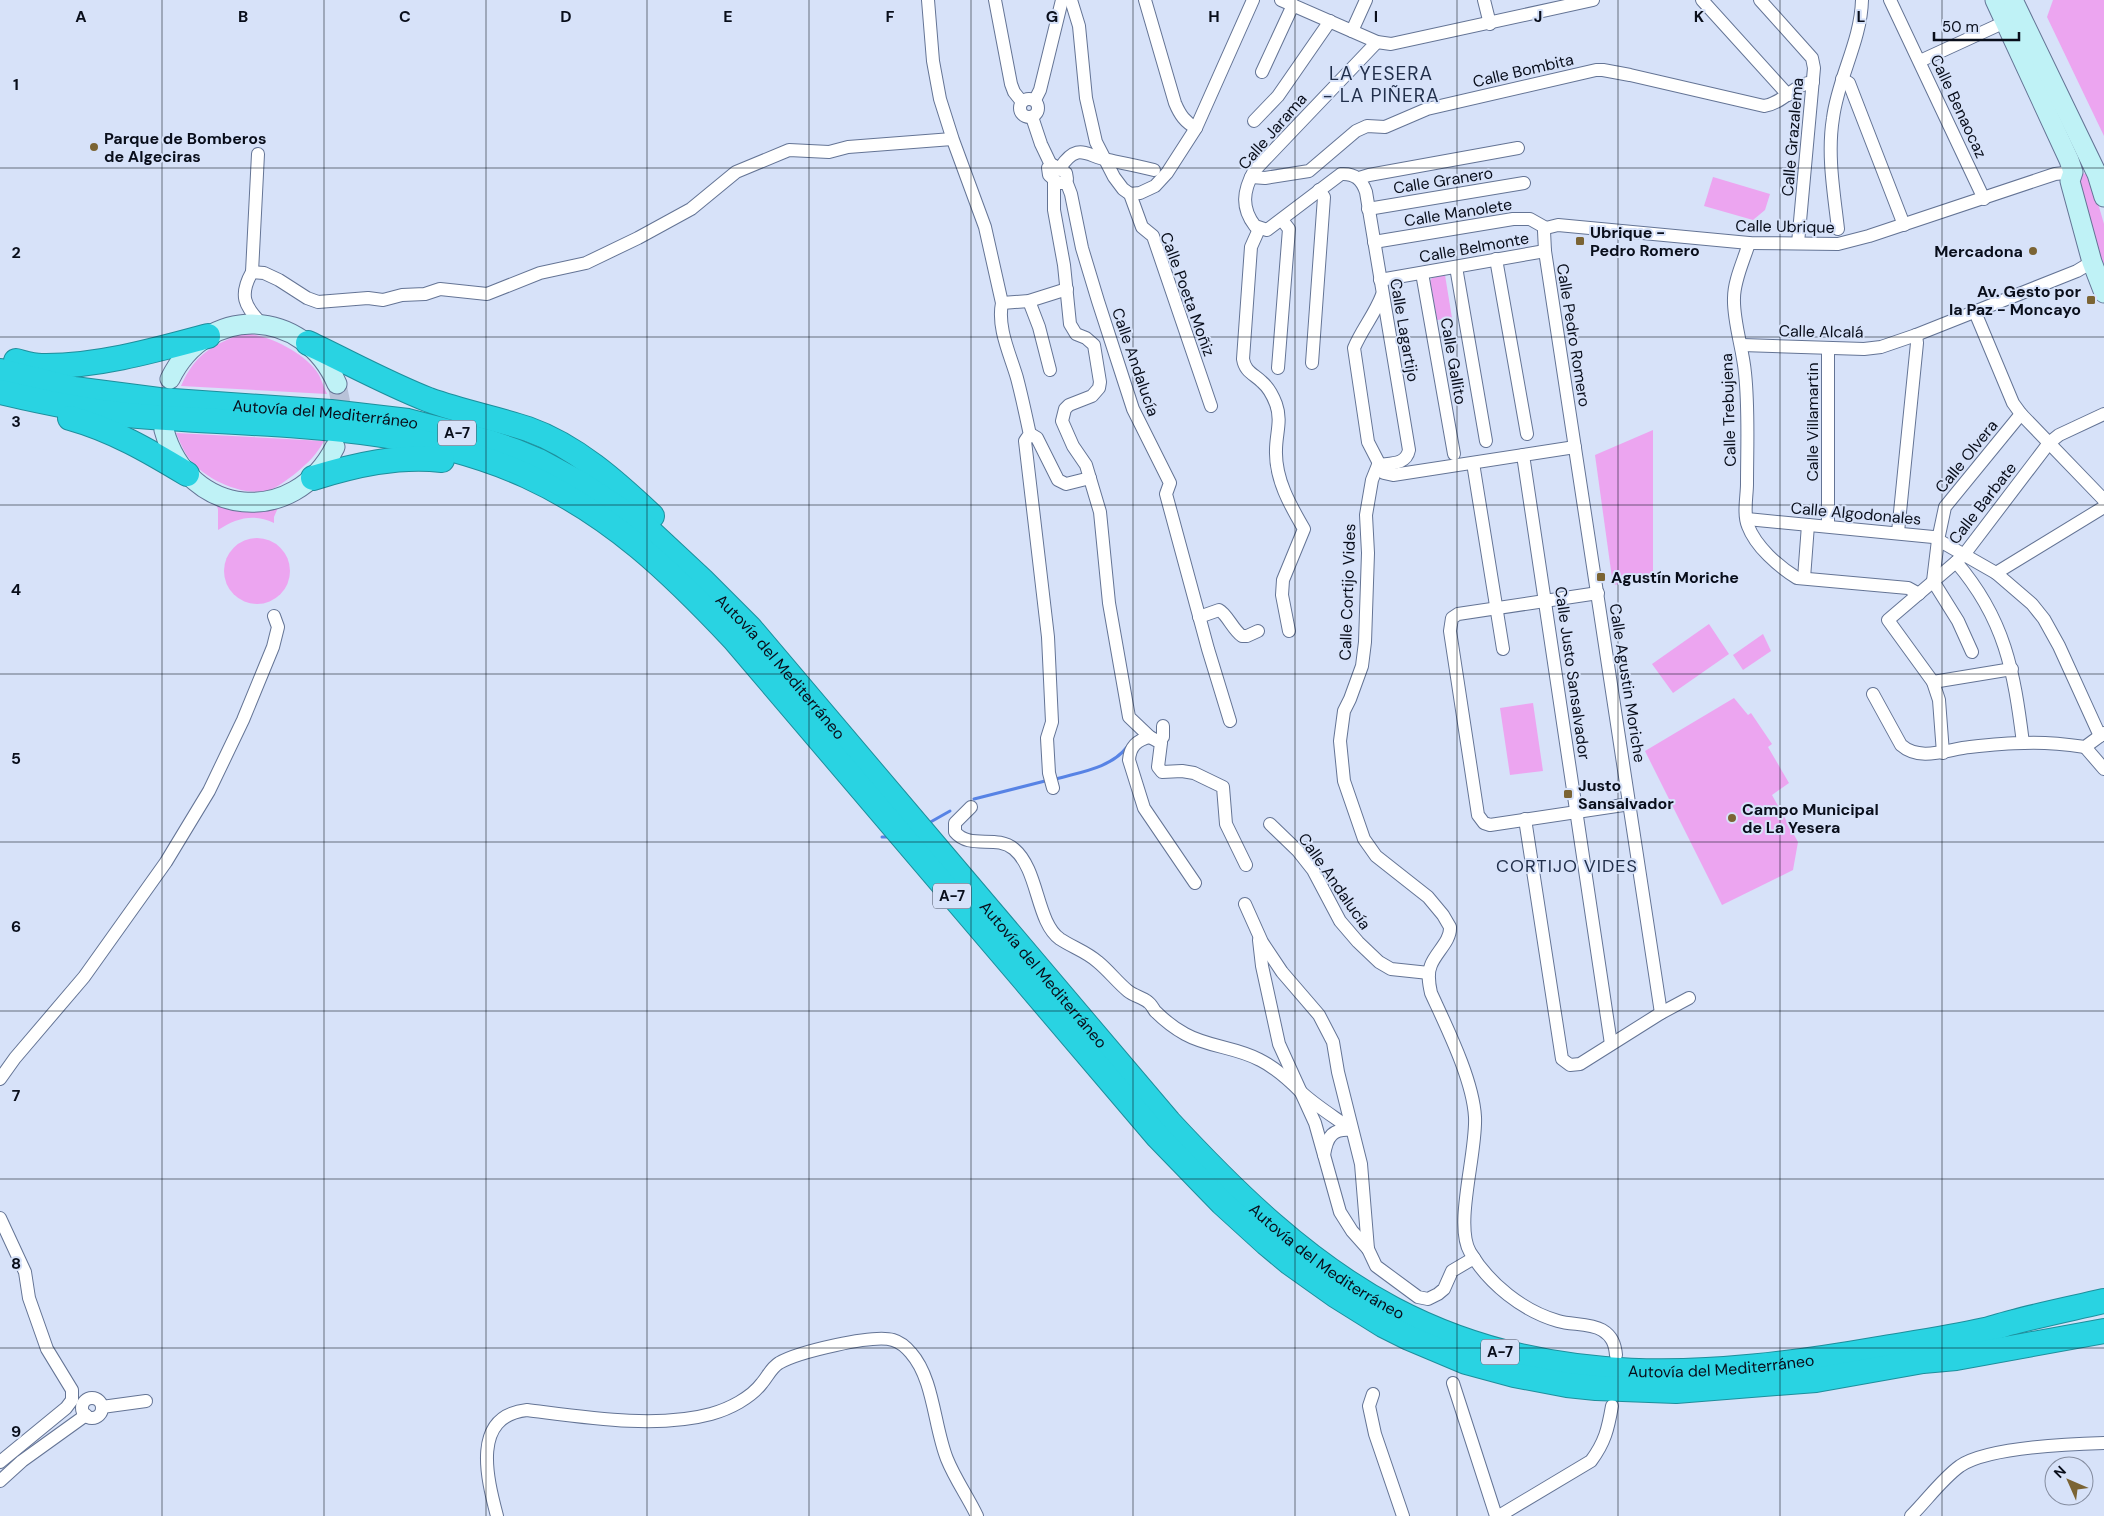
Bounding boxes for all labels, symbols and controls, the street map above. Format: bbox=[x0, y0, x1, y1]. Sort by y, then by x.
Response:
text: A bbox=[75, 6, 87, 27]
text: B bbox=[238, 6, 248, 27]
text: C bbox=[399, 6, 411, 27]
text: D bbox=[560, 6, 572, 27]
text: E bbox=[723, 6, 733, 27]
text: F bbox=[886, 6, 895, 27]
text: G bbox=[1046, 6, 1058, 27]
text: H bbox=[1208, 6, 1220, 27]
text: I bbox=[1374, 6, 1378, 27]
text: J bbox=[1534, 6, 1542, 27]
text: K bbox=[1694, 6, 1705, 27]
text: L bbox=[1857, 6, 1866, 27]
scale bar bbox=[1934, 10, 2019, 42]
text: 50 m bbox=[1942, 17, 1979, 37]
street label: Calle Bombita bbox=[1471, 49, 1576, 92]
street label: Calle Benaocaz bbox=[1925, 51, 1992, 161]
district label: LA YESERA - LA PIÑERA bbox=[1322, 61, 1440, 108]
text: 1 bbox=[13, 74, 19, 95]
street label: Calle Grazalema bbox=[1777, 77, 1808, 197]
street label: Calle Jarama bbox=[1233, 89, 1311, 174]
place label: Parque de Bomberos de Algeciras bbox=[104, 128, 267, 167]
marker: Parque de Bomberos de Algeciras bbox=[88, 141, 100, 153]
street label: Calle Granero bbox=[1392, 162, 1494, 199]
street label: Calle Manolete bbox=[1403, 194, 1514, 231]
street label: Calle Ubrique bbox=[1735, 215, 1835, 238]
place label: Ubrique - Pedro Romero bbox=[1590, 222, 1700, 261]
street label: Calle Belmonte bbox=[1418, 228, 1531, 267]
street label: Calle Poeta Moñiz bbox=[1155, 229, 1220, 359]
marker: Ubrique - Pedro Romero bbox=[1574, 235, 1586, 247]
place label: Mercadona bbox=[1934, 241, 2023, 262]
text: 2 bbox=[11, 242, 21, 263]
marker: Mercadona bbox=[2027, 245, 2039, 257]
street label: Calle Pedro Romero bbox=[1552, 262, 1595, 408]
street label: Calle Lagartijo bbox=[1385, 277, 1424, 384]
place label: Av. Gesto por la Paz - Moncayo bbox=[1949, 281, 2081, 320]
marker: Av. Gesto por la Paz - Moncayo bbox=[2085, 294, 2097, 306]
street label: Calle Andalucía bbox=[1107, 305, 1164, 419]
street label: Calle Gallito bbox=[1436, 316, 1471, 406]
street label: Calle Alcalá bbox=[1778, 320, 1864, 343]
street label: Calle Trebujena bbox=[1716, 353, 1741, 467]
street label: Calle Villamartin bbox=[1802, 362, 1823, 482]
street label: Autovía del Mediterráneo bbox=[232, 395, 421, 434]
text: 3 bbox=[11, 411, 21, 432]
street label: Calle Olvera bbox=[1930, 415, 2002, 497]
road number: A-7 bbox=[438, 420, 476, 446]
street label: Calle Barbate bbox=[1944, 458, 2021, 549]
street label: Calle Algodonales bbox=[1790, 497, 1922, 530]
street label: Calle Cortijo Vides bbox=[1335, 523, 1360, 661]
place label: Agustín Moriche bbox=[1611, 567, 1739, 588]
marker: Agustín Moriche bbox=[1595, 571, 1607, 583]
text: 4 bbox=[11, 579, 21, 600]
street label: Calle Justo Sansalvador bbox=[1550, 585, 1595, 761]
street label: Autovía del Mediterráneo bbox=[711, 590, 850, 744]
street label: Calle Agustin Moriche bbox=[1605, 602, 1650, 764]
text: 5 bbox=[11, 748, 21, 769]
place label: Justo Sansalvador bbox=[1578, 775, 1674, 814]
marker: Justo Sansalvador bbox=[1562, 788, 1574, 800]
place label: Campo Municipal de La Yesera bbox=[1742, 799, 1879, 838]
marker: Campo Municipal de La Yesera bbox=[1726, 812, 1738, 824]
street label: Calle Andalucía bbox=[1293, 829, 1376, 934]
district label: CORTIJO VIDES bbox=[1496, 854, 1638, 878]
road number: A-7 bbox=[933, 884, 971, 908]
street label: Autovía del Mediterráneo bbox=[975, 897, 1112, 1053]
text: 6 bbox=[11, 916, 21, 937]
text: 7 bbox=[12, 1085, 21, 1106]
street label: Autovía del Mediterráneo bbox=[1245, 1199, 1408, 1324]
text: 8 bbox=[11, 1253, 21, 1274]
road number: A-7 bbox=[1481, 1340, 1519, 1364]
street label: Autovía del Mediterráneo bbox=[1628, 1349, 1816, 1382]
text: 9 bbox=[11, 1421, 21, 1442]
north arrow bbox=[2044, 1456, 2094, 1506]
text: N bbox=[2050, 1462, 2070, 1482]

